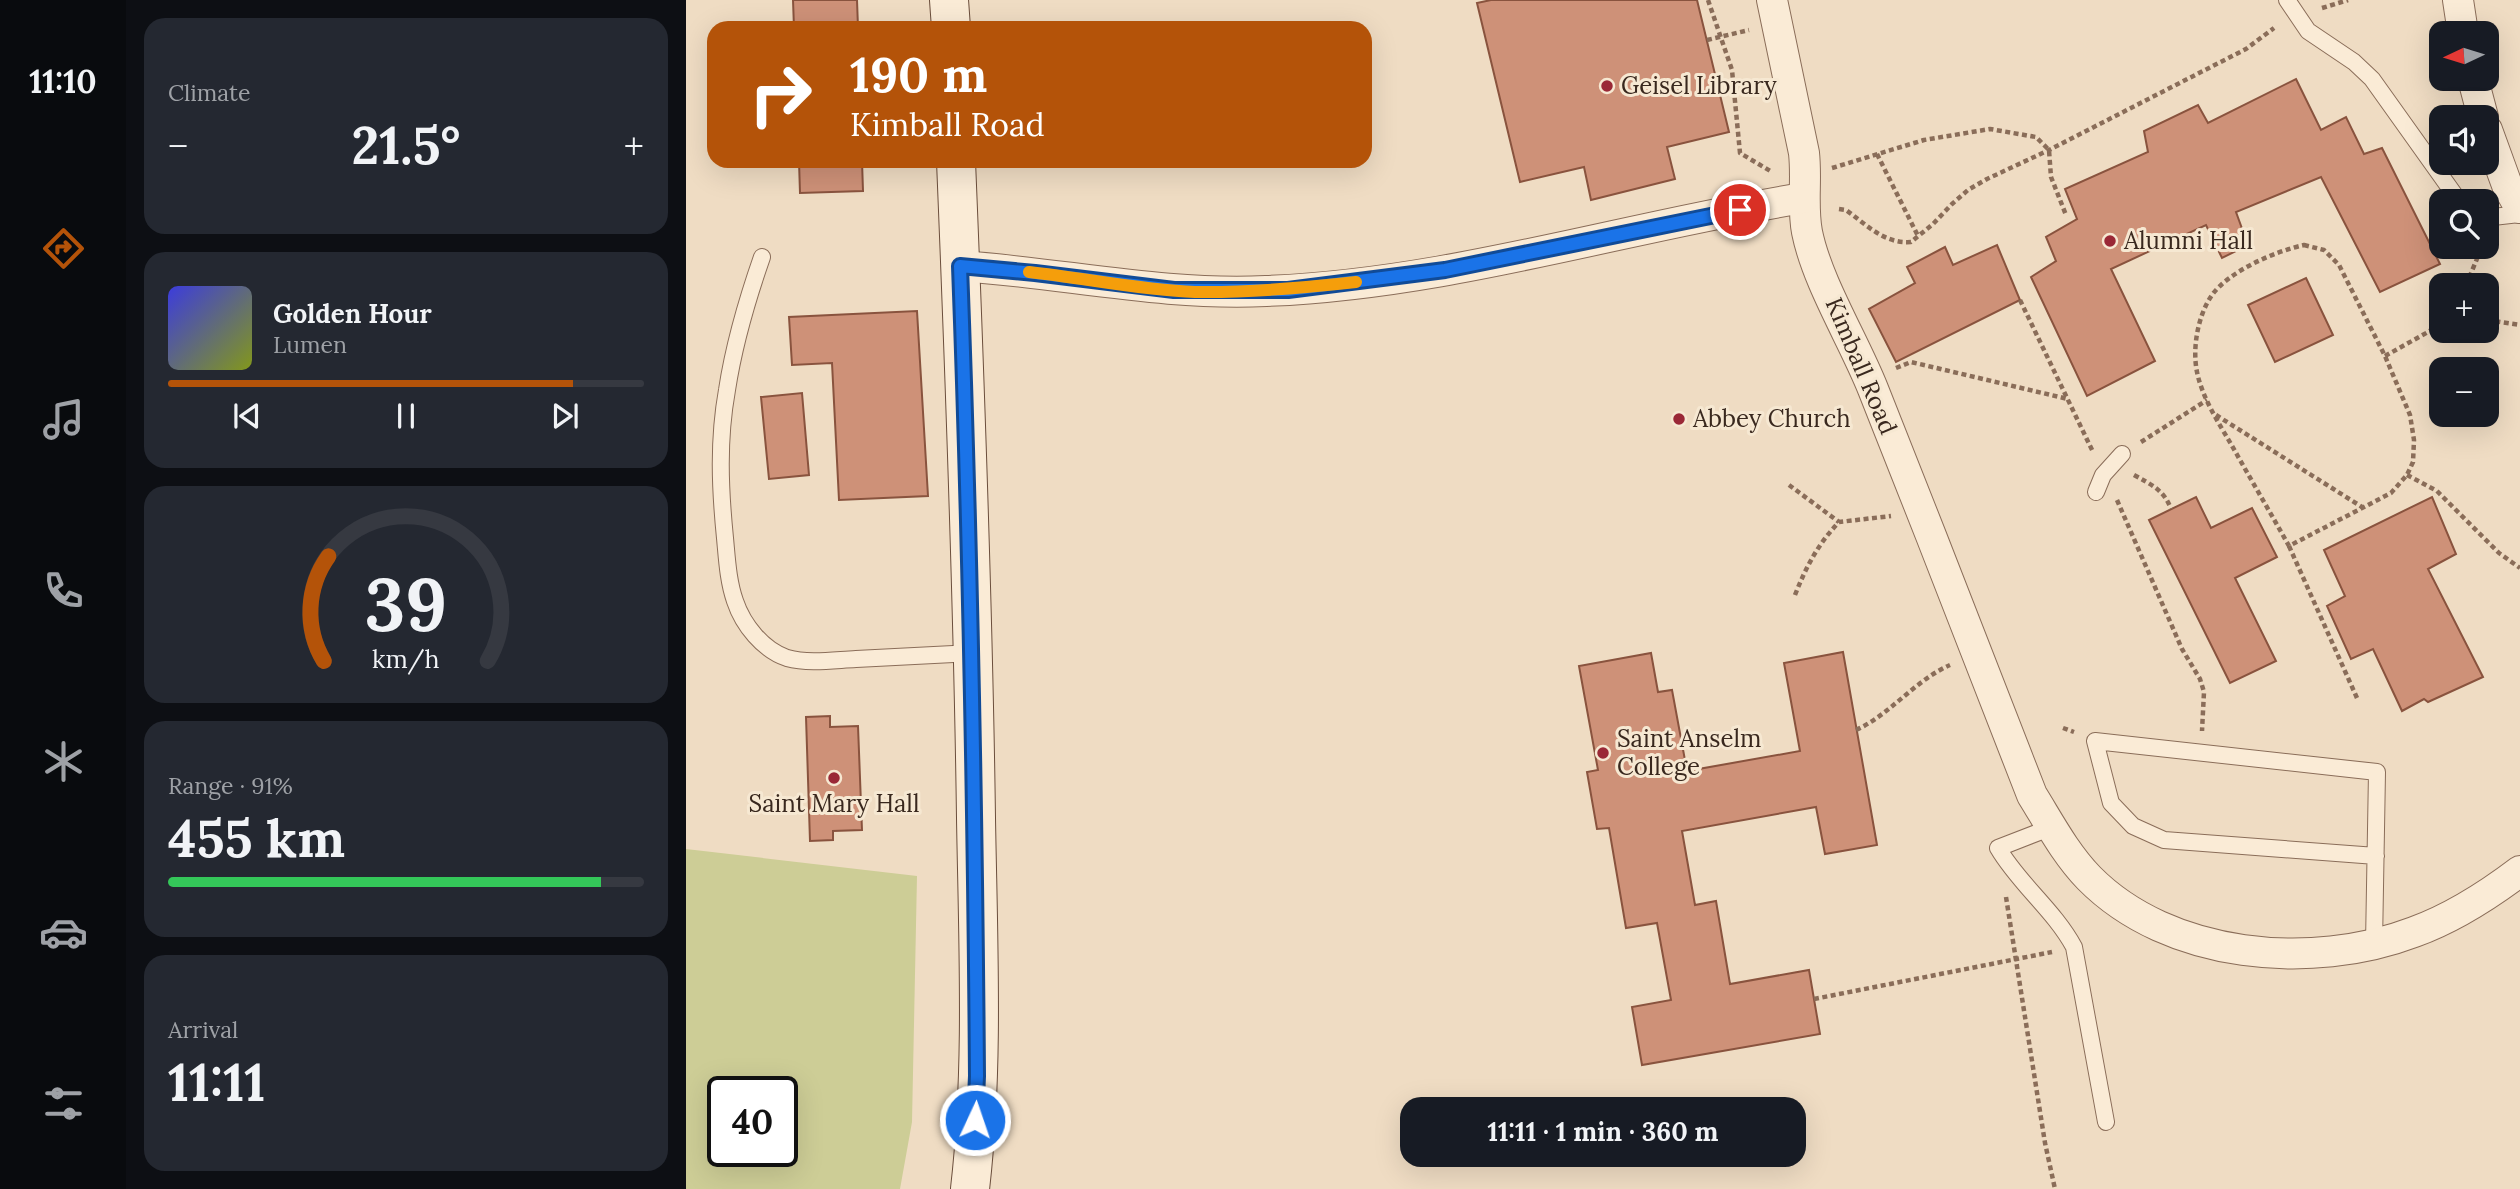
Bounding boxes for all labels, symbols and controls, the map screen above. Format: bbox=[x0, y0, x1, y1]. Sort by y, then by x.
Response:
north arrow bbox=[2429, 21, 2499, 91]
map controls bbox=[2429, 21, 2499, 427]
text: 190 m bbox=[850, 43, 987, 105]
icon: right bbox=[735, 49, 826, 140]
text: 11:10 bbox=[29, 61, 97, 102]
place label: Geisel Library bbox=[1621, 70, 1777, 101]
text: Climate bbox=[168, 78, 250, 107]
marker: Geisel Library bbox=[1599, 78, 1615, 94]
text: Kimball Road bbox=[850, 104, 1045, 145]
button: sound bbox=[2429, 105, 2499, 175]
text: 21.5° bbox=[352, 112, 460, 178]
text: − bbox=[168, 122, 188, 170]
text: + bbox=[624, 122, 644, 170]
pin bbox=[1710, 180, 1770, 240]
button: search bbox=[2429, 189, 2499, 259]
icon: arrive bbox=[1721, 191, 1759, 229]
icon: directions bbox=[39, 224, 88, 273]
place label: Alumni Hall bbox=[2123, 225, 2253, 256]
marker: Alumni Hall bbox=[2102, 233, 2118, 249]
button: + bbox=[2429, 273, 2499, 343]
street label: Kimball Road bbox=[1819, 293, 1904, 439]
text: Golden Hour bbox=[273, 297, 432, 330]
text: Lumen bbox=[273, 330, 347, 359]
button: − bbox=[2429, 357, 2499, 427]
icon: music bbox=[39, 395, 88, 444]
icon: previous bbox=[228, 397, 266, 435]
icon: pause bbox=[387, 397, 425, 435]
icon: next bbox=[546, 397, 584, 435]
place label: Abbey Church bbox=[1692, 403, 1851, 434]
marker: Abbey Church bbox=[1671, 411, 1687, 427]
text: 39 bbox=[365, 558, 447, 651]
icon: phone bbox=[39, 566, 88, 615]
text: km/h bbox=[372, 642, 440, 674]
place label: Saint Anselm College bbox=[1617, 723, 1761, 782]
icon: climate bbox=[39, 737, 88, 786]
marker: Saint Anselm College bbox=[1595, 745, 1611, 761]
marker: Saint Mary Hall bbox=[826, 770, 842, 786]
text: Range · 91% bbox=[168, 771, 293, 800]
place label: Saint Mary Hall bbox=[749, 788, 919, 819]
text: 455 km bbox=[168, 805, 345, 871]
icon: car bbox=[39, 908, 88, 957]
text: Arrival bbox=[168, 1015, 238, 1044]
text: 11:11 bbox=[168, 1049, 265, 1115]
speed limit sign: 40 bbox=[707, 1076, 798, 1167]
icon: filters bbox=[39, 1079, 88, 1128]
position arrow bbox=[938, 1083, 1012, 1157]
text: 11:11 · 1 min · 360 m bbox=[1487, 1115, 1719, 1148]

